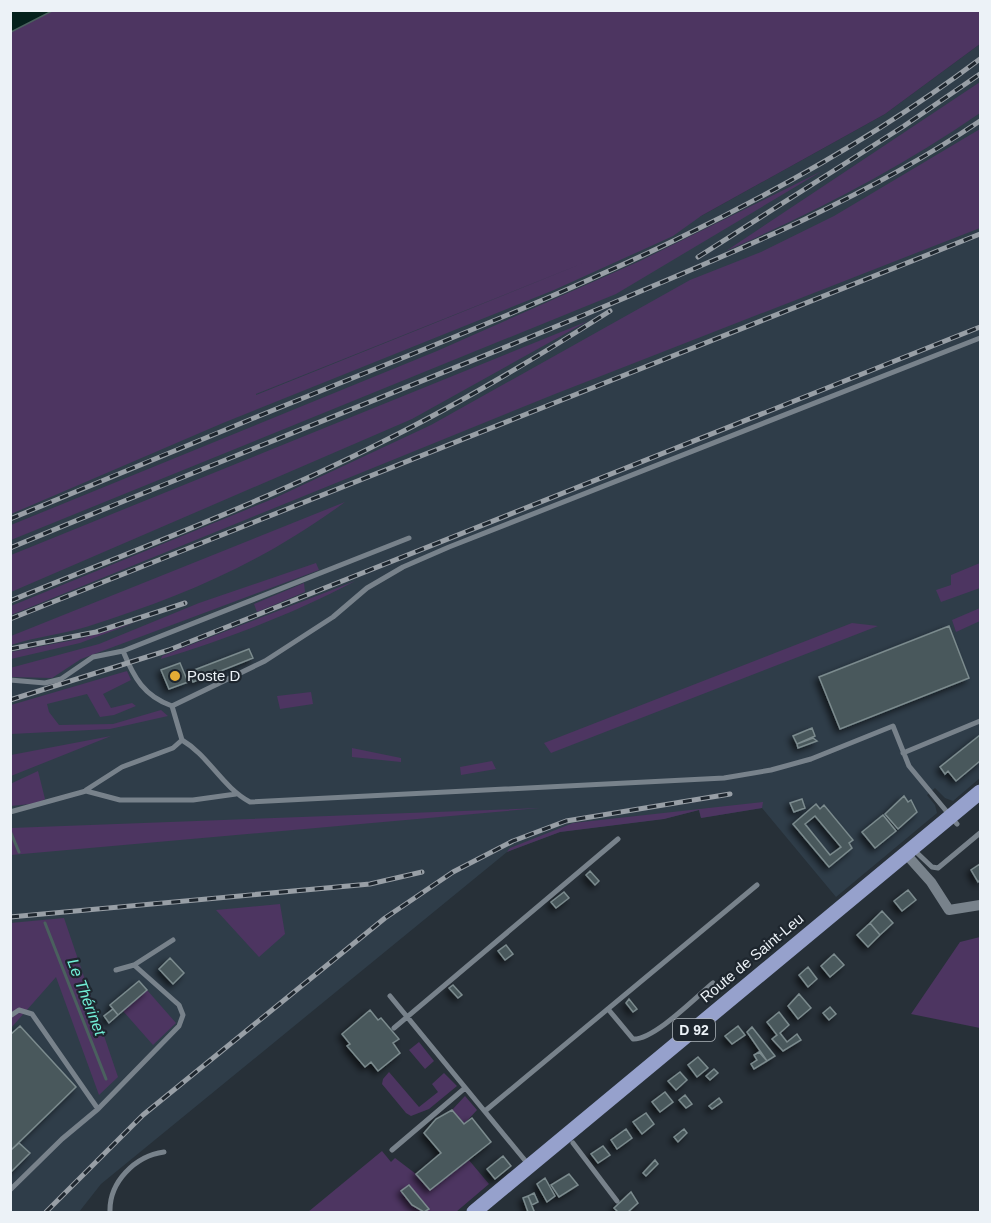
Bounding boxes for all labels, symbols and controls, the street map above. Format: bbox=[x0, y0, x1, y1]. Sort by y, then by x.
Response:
place label: Poste D bbox=[187, 667, 241, 684]
marker: Poste D bbox=[168, 669, 182, 683]
street label: Route de Saint-Leu bbox=[697, 910, 807, 1006]
water label: Le Thérinet bbox=[64, 956, 109, 1039]
road number: D 92 bbox=[673, 1019, 715, 1041]

